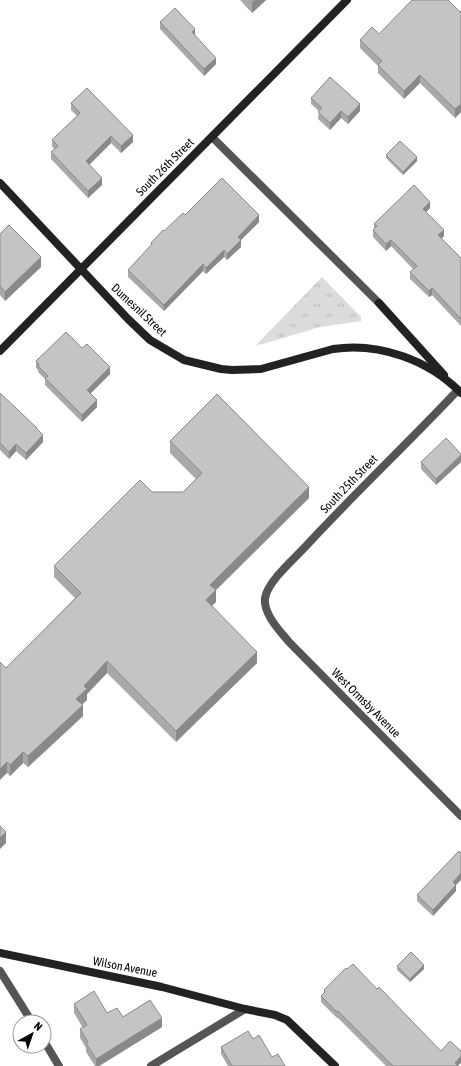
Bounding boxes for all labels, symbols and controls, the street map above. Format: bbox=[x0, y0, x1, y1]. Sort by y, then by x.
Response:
street label: South 26th Street bbox=[133, 135, 197, 199]
street label: Dumesnil Street bbox=[108, 281, 170, 340]
street label: South 25th Street bbox=[318, 451, 381, 516]
street label: West Ormsby Avenue bbox=[329, 666, 403, 740]
street label: Wilson Avenue bbox=[92, 954, 158, 980]
north arrow bbox=[12, 1014, 52, 1054]
text: N bbox=[32, 1020, 45, 1033]

